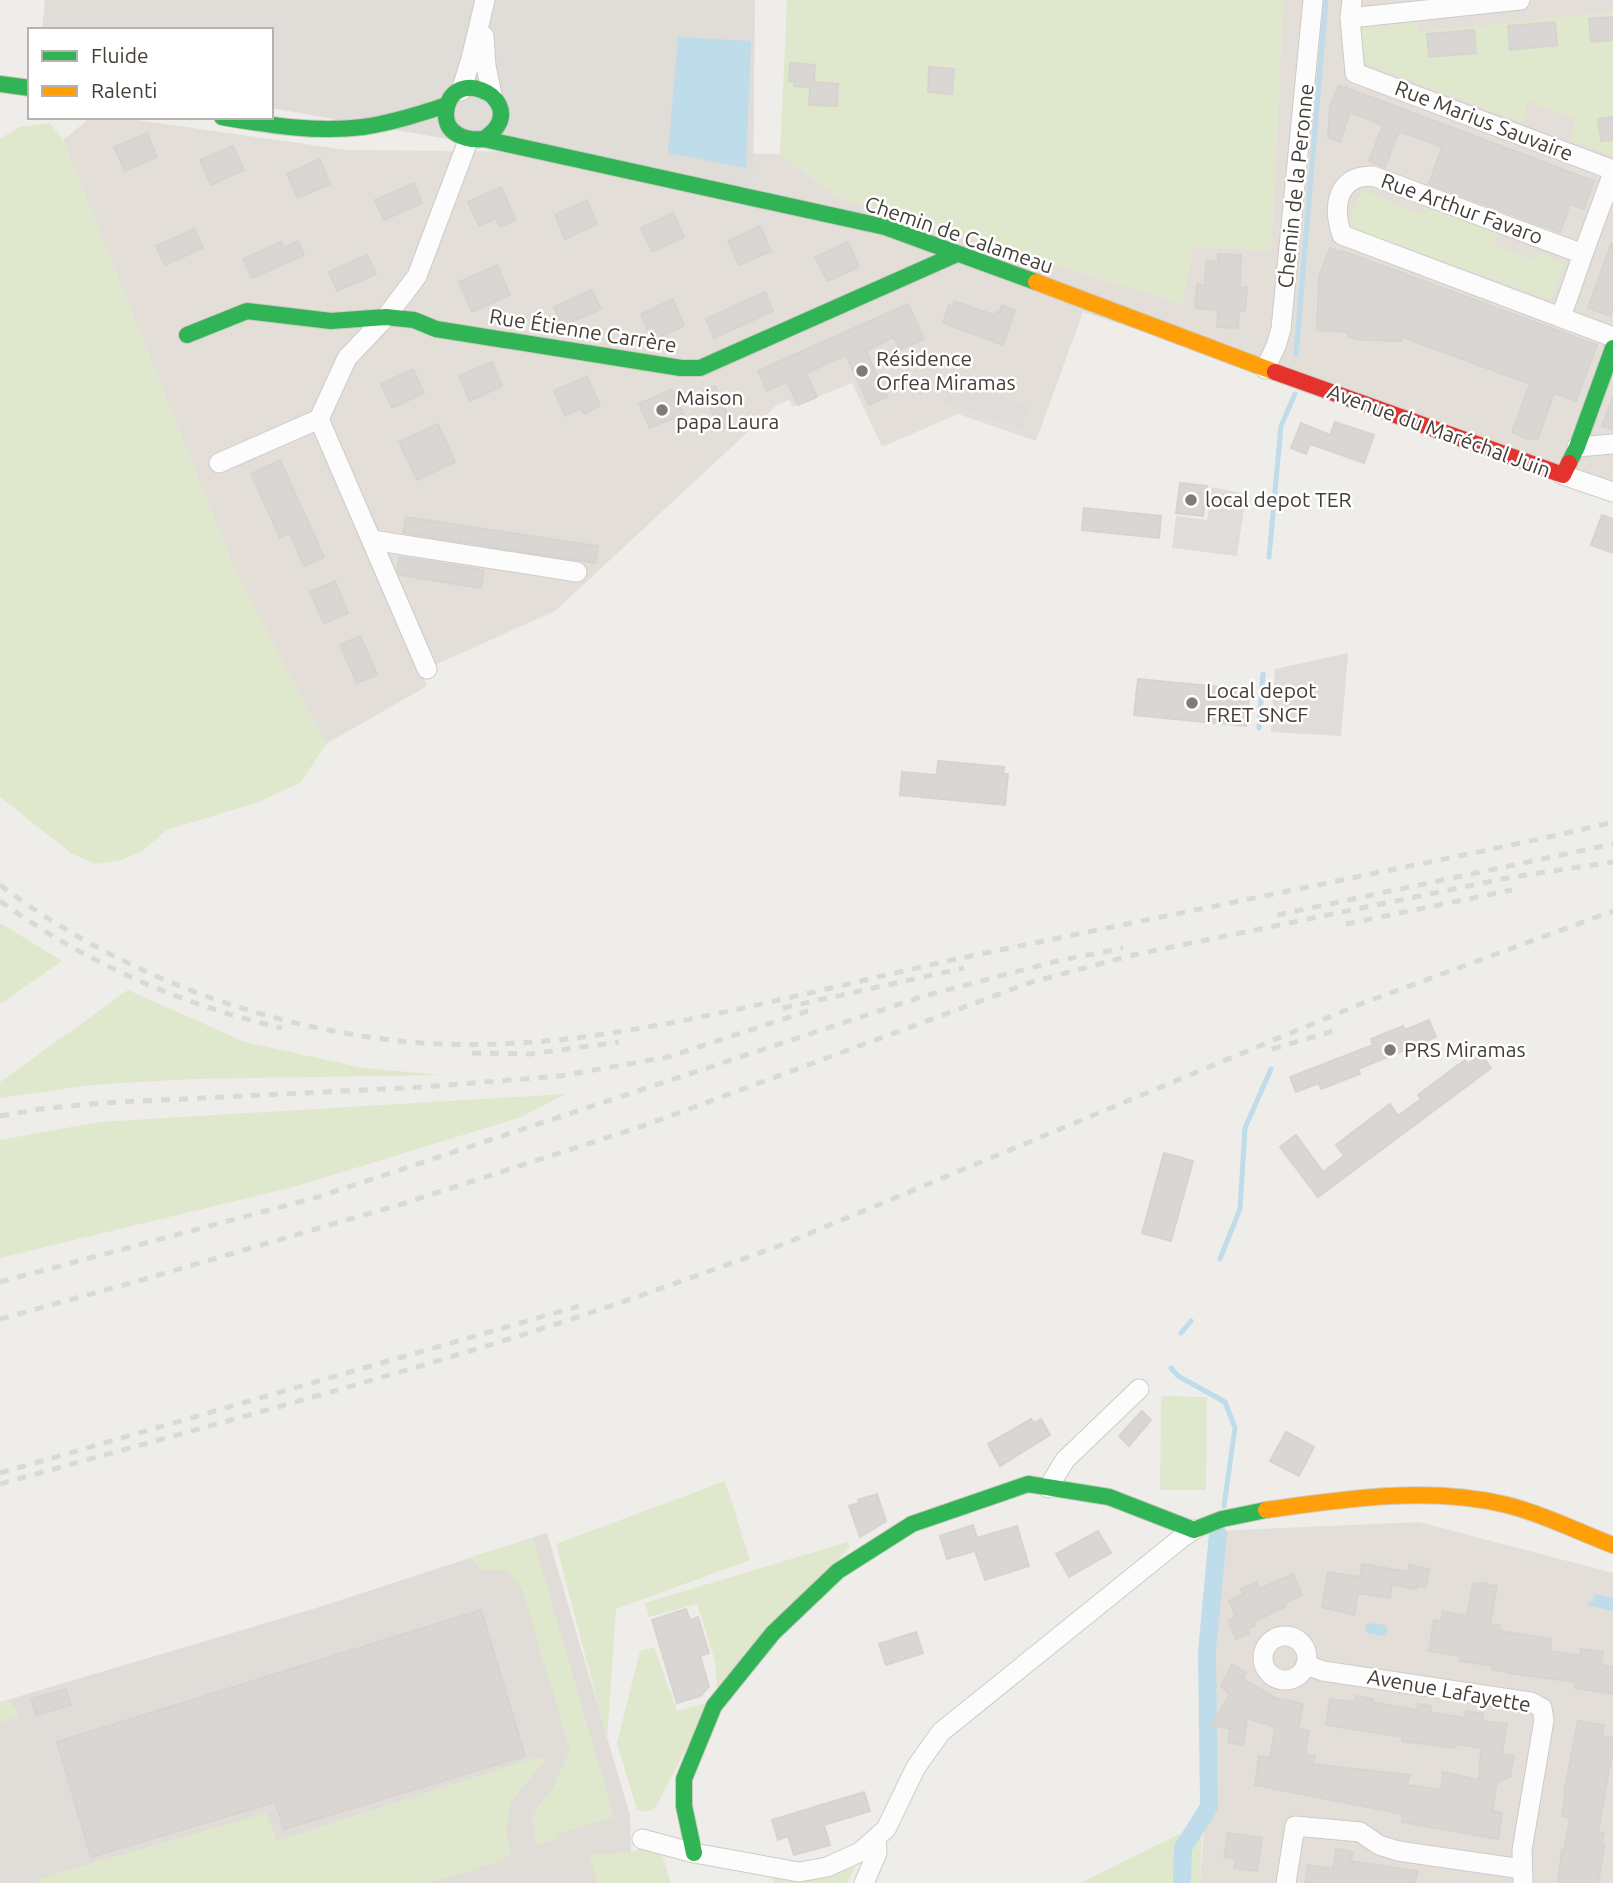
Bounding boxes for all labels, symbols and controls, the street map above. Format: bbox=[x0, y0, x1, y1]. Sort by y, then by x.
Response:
legend bbox=[28, 28, 273, 119]
text: Fluide bbox=[91, 43, 149, 67]
street label: Rue Marius Sauvaire bbox=[1392, 75, 1577, 165]
text: Ralenti bbox=[91, 78, 157, 102]
street label: Chemin de la Peronne bbox=[1272, 82, 1318, 290]
street label: Rue Arthur Favaro bbox=[1378, 168, 1546, 248]
street label: Chemin de Calameau bbox=[862, 191, 1057, 278]
street label: Rue Étienne Carrère bbox=[488, 303, 679, 357]
place label: Résidence Orfea Miramas bbox=[876, 346, 1016, 394]
marker: Résidence Orfea Miramas bbox=[854, 363, 870, 379]
street label: Avenue du Maréchal Juin bbox=[1325, 379, 1554, 482]
place label: Maison papa Laura bbox=[676, 385, 779, 433]
marker: Maison papa Laura bbox=[654, 402, 670, 418]
place label: local depot TER bbox=[1205, 487, 1352, 511]
marker: local depot TER bbox=[1183, 492, 1199, 508]
place label: Local depot FRET SNCF bbox=[1206, 678, 1316, 726]
marker: Local depot FRET SNCF bbox=[1184, 695, 1200, 711]
place label: PRS Miramas bbox=[1404, 1037, 1526, 1061]
marker: PRS Miramas bbox=[1382, 1042, 1398, 1058]
street label: Avenue Lafayette bbox=[1366, 1664, 1533, 1716]

